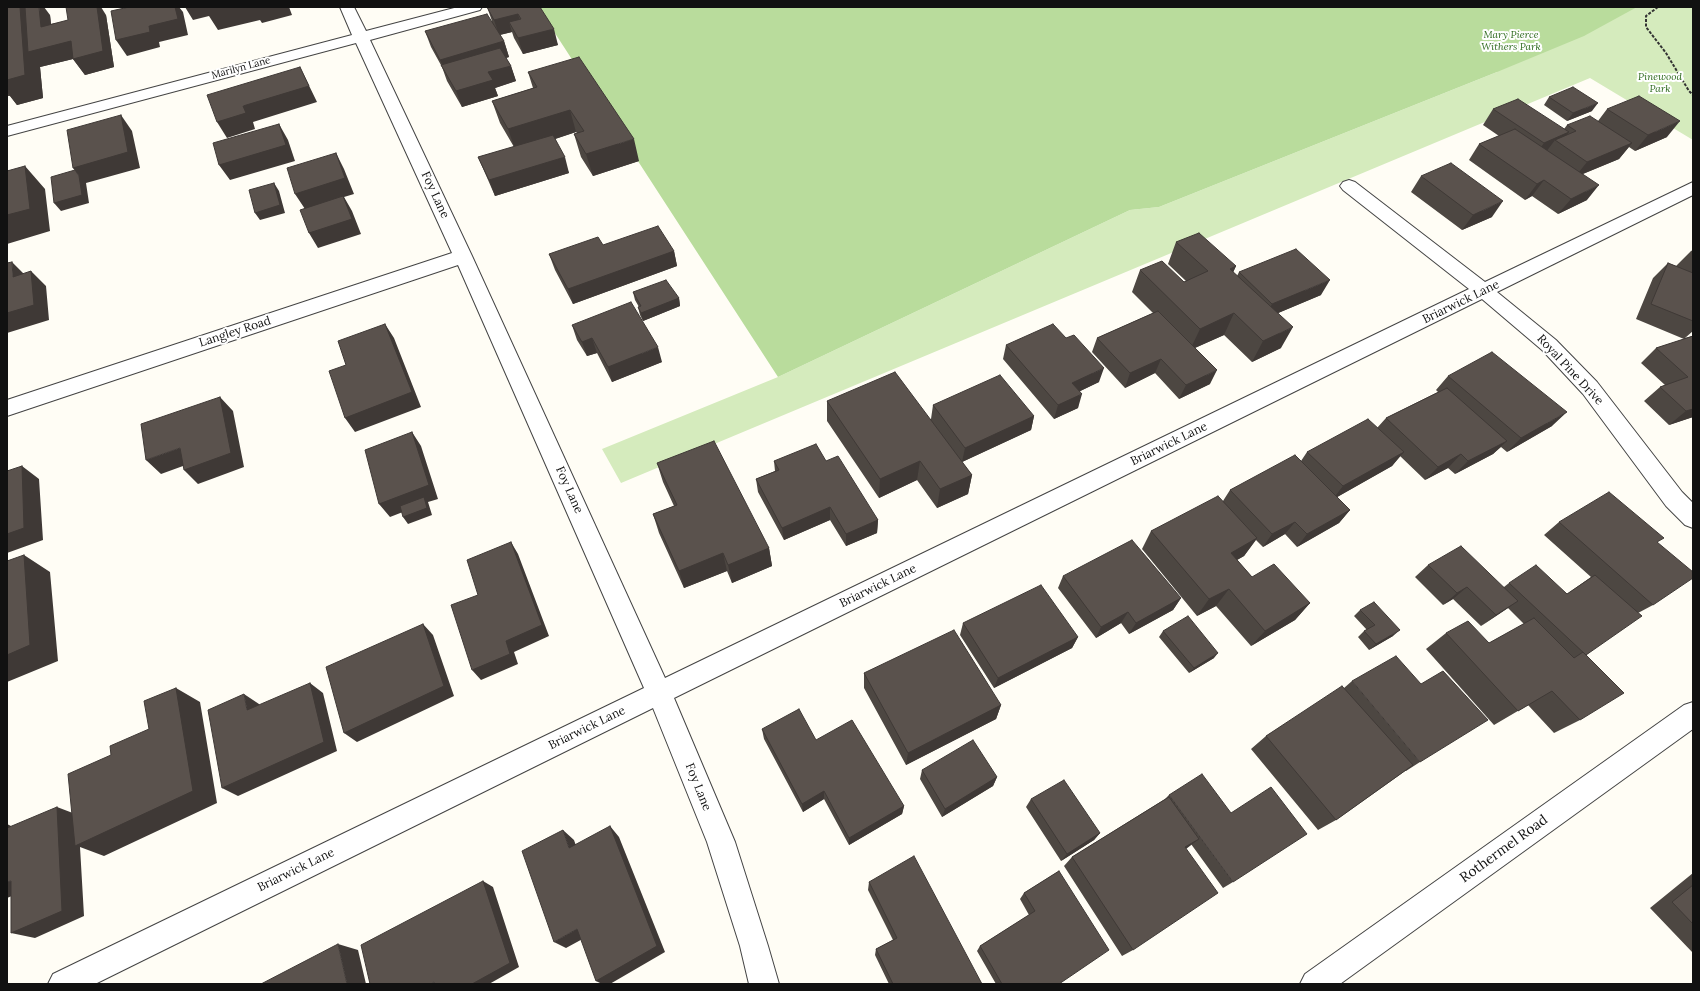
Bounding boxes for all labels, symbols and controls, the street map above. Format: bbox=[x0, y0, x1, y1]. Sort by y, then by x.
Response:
park label: Mary Pierce Withers Park bbox=[1481, 29, 1541, 52]
street label: Marilyn Lane bbox=[210, 54, 272, 82]
park label: Pinewood Park bbox=[1638, 71, 1682, 94]
street label: Foy Lane bbox=[418, 169, 452, 221]
street label: Briarwick Lane bbox=[1420, 277, 1502, 327]
street label: Langley Road bbox=[197, 314, 273, 350]
street label: Royal Pine Drive bbox=[1534, 332, 1606, 408]
street label: Briarwick Lane bbox=[1128, 419, 1210, 469]
street label: Foy Lane bbox=[552, 464, 586, 516]
street label: Briarwick Lane bbox=[837, 561, 919, 611]
street label: Briarwick Lane bbox=[546, 703, 628, 753]
street label: Foy Lane bbox=[682, 761, 714, 813]
street label: Rothermel Road bbox=[1457, 812, 1551, 886]
street label: Briarwick Lane bbox=[255, 845, 337, 895]

